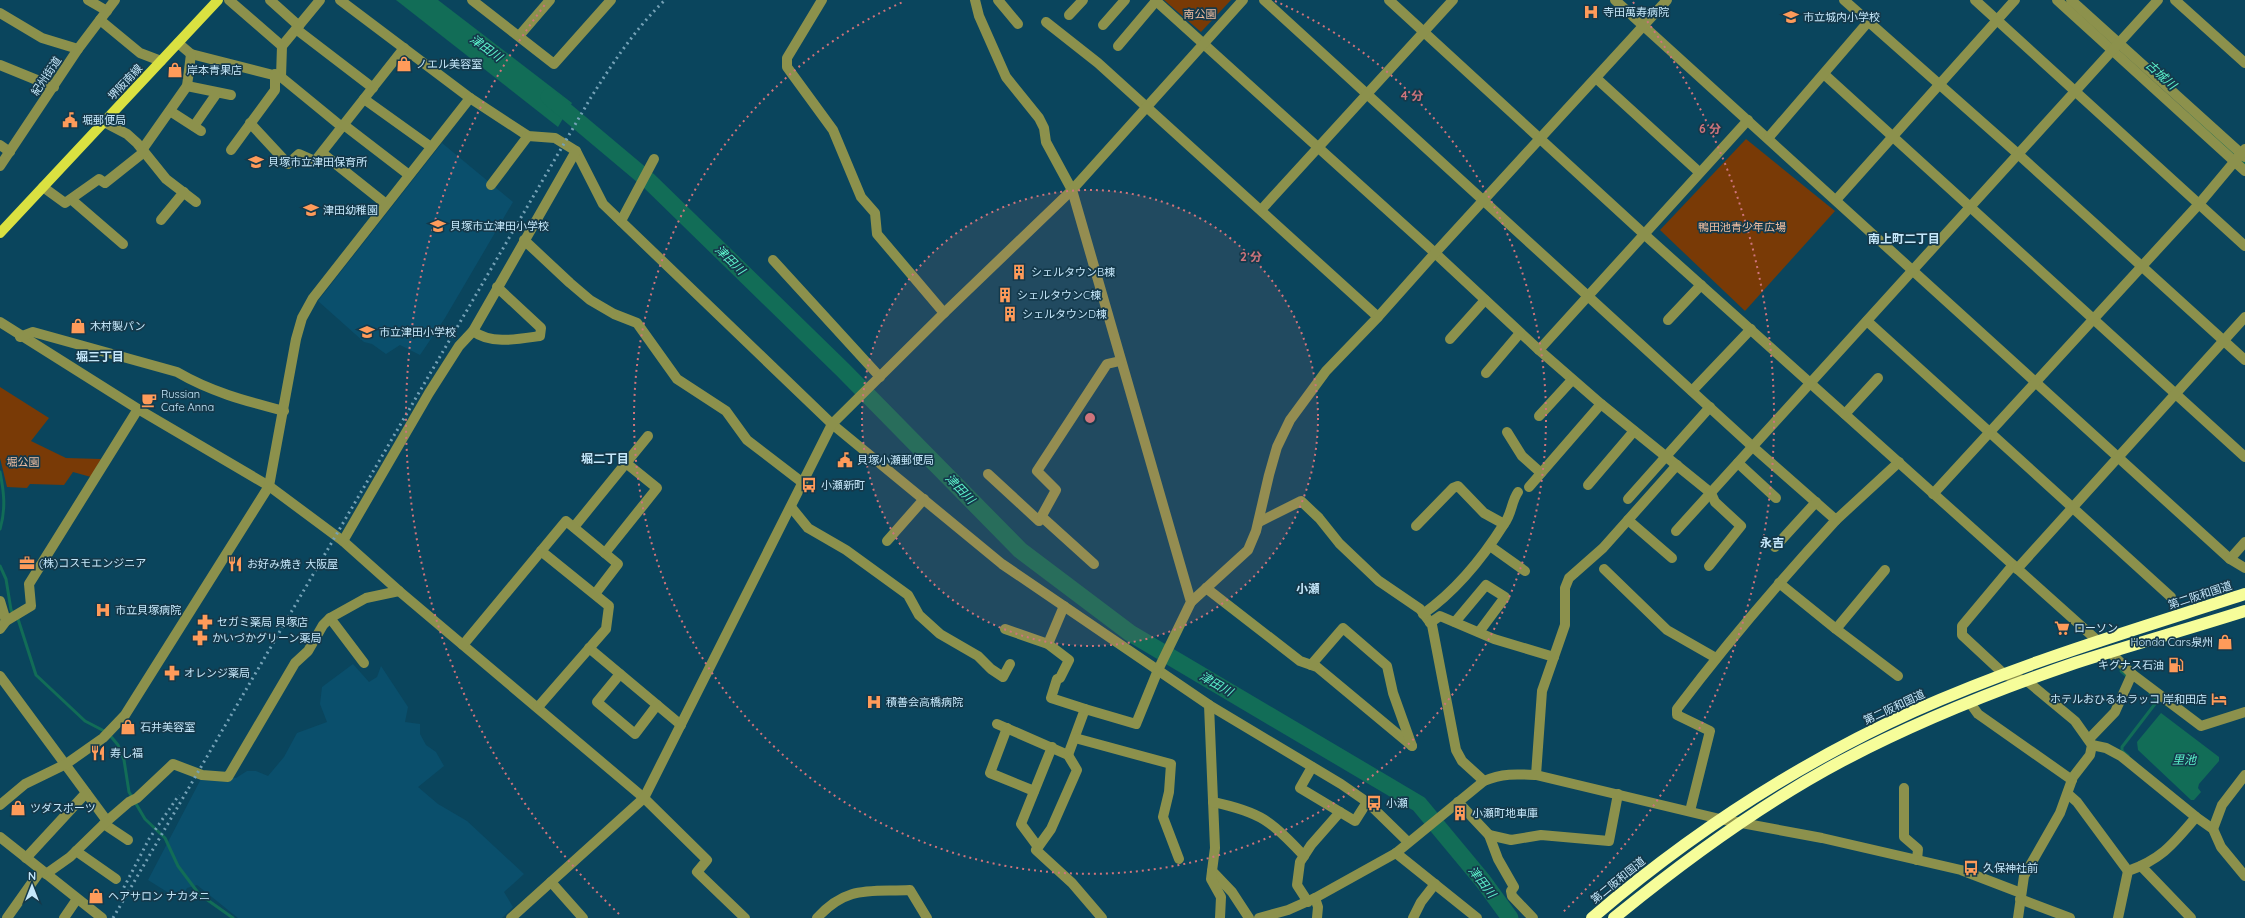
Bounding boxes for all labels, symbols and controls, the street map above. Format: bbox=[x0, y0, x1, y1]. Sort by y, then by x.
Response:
hospital icon: 寺田萬寿病院 bbox=[1582, 3, 1600, 21]
place label: 寺田萬寿病院 bbox=[1603, 5, 1669, 19]
park label: 南公園 bbox=[1184, 7, 1217, 21]
school or university icon: 市立城内小学校 bbox=[1782, 8, 1800, 26]
place label: 市立城内小学校 bbox=[1803, 10, 1880, 24]
water label: 津田川 bbox=[467, 31, 507, 65]
street label: 紀州街道 bbox=[28, 54, 64, 98]
shop icon: ノエル美容室 bbox=[395, 55, 413, 73]
place label: ノエル美容室 bbox=[416, 57, 482, 71]
water label: 古城川 bbox=[2143, 57, 2181, 94]
street label: 堺阪南線 bbox=[105, 61, 145, 103]
shop icon: 岸本青果店 bbox=[166, 61, 184, 79]
place label: 岸本青果店 bbox=[187, 63, 242, 77]
text: 4 分 bbox=[1401, 88, 1423, 103]
public building icon: 堀郵便局 bbox=[61, 111, 79, 129]
place label: 堀郵便局 bbox=[82, 113, 126, 127]
text: 6 分 bbox=[1699, 121, 1721, 136]
school or university icon: 貝塚市立津田保育所 bbox=[247, 153, 265, 171]
place label: 貝塚市立津田保育所 bbox=[268, 155, 368, 169]
school or university icon: 津田幼稚園 bbox=[302, 201, 320, 219]
place label: 津田幼稚園 bbox=[323, 203, 378, 217]
school or university icon: 貝塚市立津田小学校 bbox=[429, 217, 447, 235]
place label: 貝塚市立津田小学校 bbox=[450, 219, 549, 233]
park label: 鴨田池青少年広場 bbox=[1698, 220, 1786, 234]
district label: 南上町二丁目 bbox=[1868, 231, 1940, 246]
water label: 津田川 bbox=[712, 242, 750, 279]
text: 2 分 bbox=[1240, 249, 1262, 264]
building icon: シェルタウンB棟 bbox=[1010, 263, 1028, 281]
place label: シェルタウンB棟 bbox=[1031, 265, 1115, 279]
building icon: シェルタウンC棟 bbox=[996, 286, 1014, 304]
place label: シェルタウンC棟 bbox=[1017, 288, 1101, 302]
building icon: シェルタウンD棟 bbox=[1001, 305, 1019, 323]
place label: シェルタウンD棟 bbox=[1022, 307, 1107, 321]
shop icon: 木村製パン bbox=[69, 317, 87, 335]
place label: 木村製パン bbox=[90, 319, 146, 333]
school or university icon: 市立津田小学校 bbox=[358, 323, 376, 341]
place label: 市立津田小学校 bbox=[379, 325, 456, 339]
district label: 堀三丁目 bbox=[76, 349, 124, 364]
place label: Russian Cafe Anna bbox=[161, 387, 214, 414]
cafe icon: Russian Cafe Anna bbox=[140, 391, 158, 409]
centre of rings bbox=[1083, 411, 1097, 425]
district label: 堀二丁目 bbox=[581, 451, 629, 466]
public building icon: 貝塚小瀬郵便局 bbox=[836, 451, 854, 469]
place label: 貝塚小瀬郵便局 bbox=[857, 453, 934, 467]
park label: 堀公園 bbox=[7, 455, 40, 469]
water label: 津田川 bbox=[942, 470, 980, 508]
bus stop icon: 小瀬新町 bbox=[800, 476, 818, 494]
place label: 小瀬新町 bbox=[821, 478, 865, 492]
district label: 永吉 bbox=[1760, 535, 1784, 550]
office icon: (株)コスモエンジニア bbox=[18, 554, 36, 572]
restaurant icon: お好み焼き 大阪屋 bbox=[226, 555, 244, 573]
place label: (株)コスモエンジニア bbox=[39, 556, 146, 570]
place label: お好み焼き 大阪屋 bbox=[247, 557, 338, 571]
street label: 第二阪和国道 bbox=[2166, 578, 2234, 612]
district label: 小瀬 bbox=[1296, 581, 1320, 596]
hospital icon: 市立貝塚病院 bbox=[94, 601, 112, 619]
place label: 市立貝塚病院 bbox=[115, 603, 181, 617]
pharmacy icon: セガミ薬局 貝塚店 bbox=[196, 613, 214, 631]
place label: セガミ薬局 貝塚店 bbox=[217, 615, 308, 629]
supermarket icon: ローソン bbox=[2053, 619, 2071, 637]
place label: ローソン bbox=[2074, 621, 2118, 635]
pharmacy icon: かいづかグリーン薬局 bbox=[191, 629, 209, 647]
place label: かいづかグリーン薬局 bbox=[212, 631, 321, 645]
shop icon: Honda Cars泉州 bbox=[2216, 633, 2234, 651]
place label: Honda Cars泉州 bbox=[2131, 635, 2213, 649]
fuel station icon: キグナス石油 bbox=[2167, 656, 2185, 674]
place label: キグナス石油 bbox=[2098, 658, 2164, 672]
pharmacy icon: オレンジ薬局 bbox=[163, 664, 181, 682]
place label: オレンジ薬局 bbox=[184, 666, 250, 680]
water label: 津田川 bbox=[1197, 668, 1237, 700]
street label: 第二阪和国道 bbox=[1861, 687, 1927, 727]
hotel icon: ホテルおひるねラッコ 岸和田店 bbox=[2210, 690, 2228, 708]
place label: ホテルおひるねラッコ 岸和田店 bbox=[2050, 692, 2207, 706]
hospital icon: 積善会高橋病院 bbox=[865, 693, 883, 711]
place label: 積善会高橋病院 bbox=[886, 695, 963, 709]
shop icon: 石井美容室 bbox=[119, 718, 137, 736]
place label: 石井美容室 bbox=[140, 720, 195, 734]
restaurant icon: 寿し福 bbox=[89, 744, 107, 762]
place label: 寿し福 bbox=[110, 746, 143, 760]
water label: 里池 bbox=[2172, 752, 2197, 767]
bus stop icon: 小瀬 bbox=[1365, 794, 1383, 812]
place label: 小瀬 bbox=[1386, 796, 1408, 810]
shop icon: ツダスポーツ bbox=[9, 799, 27, 817]
place label: ツダスポーツ bbox=[30, 801, 96, 815]
building icon: 小瀬町地車庫 bbox=[1451, 804, 1469, 822]
place label: 小瀬町地車庫 bbox=[1472, 806, 1538, 820]
street label: 第二阪和国道 bbox=[1588, 854, 1648, 906]
bus stop icon: 久保神社前 bbox=[1962, 859, 1980, 877]
place label: 久保神社前 bbox=[1983, 861, 2038, 875]
water label: 津田川 bbox=[1465, 863, 1501, 902]
north arrow bbox=[12, 866, 52, 906]
text: N bbox=[28, 869, 36, 883]
shop icon: ヘアサロン ナカタニ bbox=[87, 887, 105, 905]
place label: ヘアサロン ナカタニ bbox=[108, 889, 210, 903]

